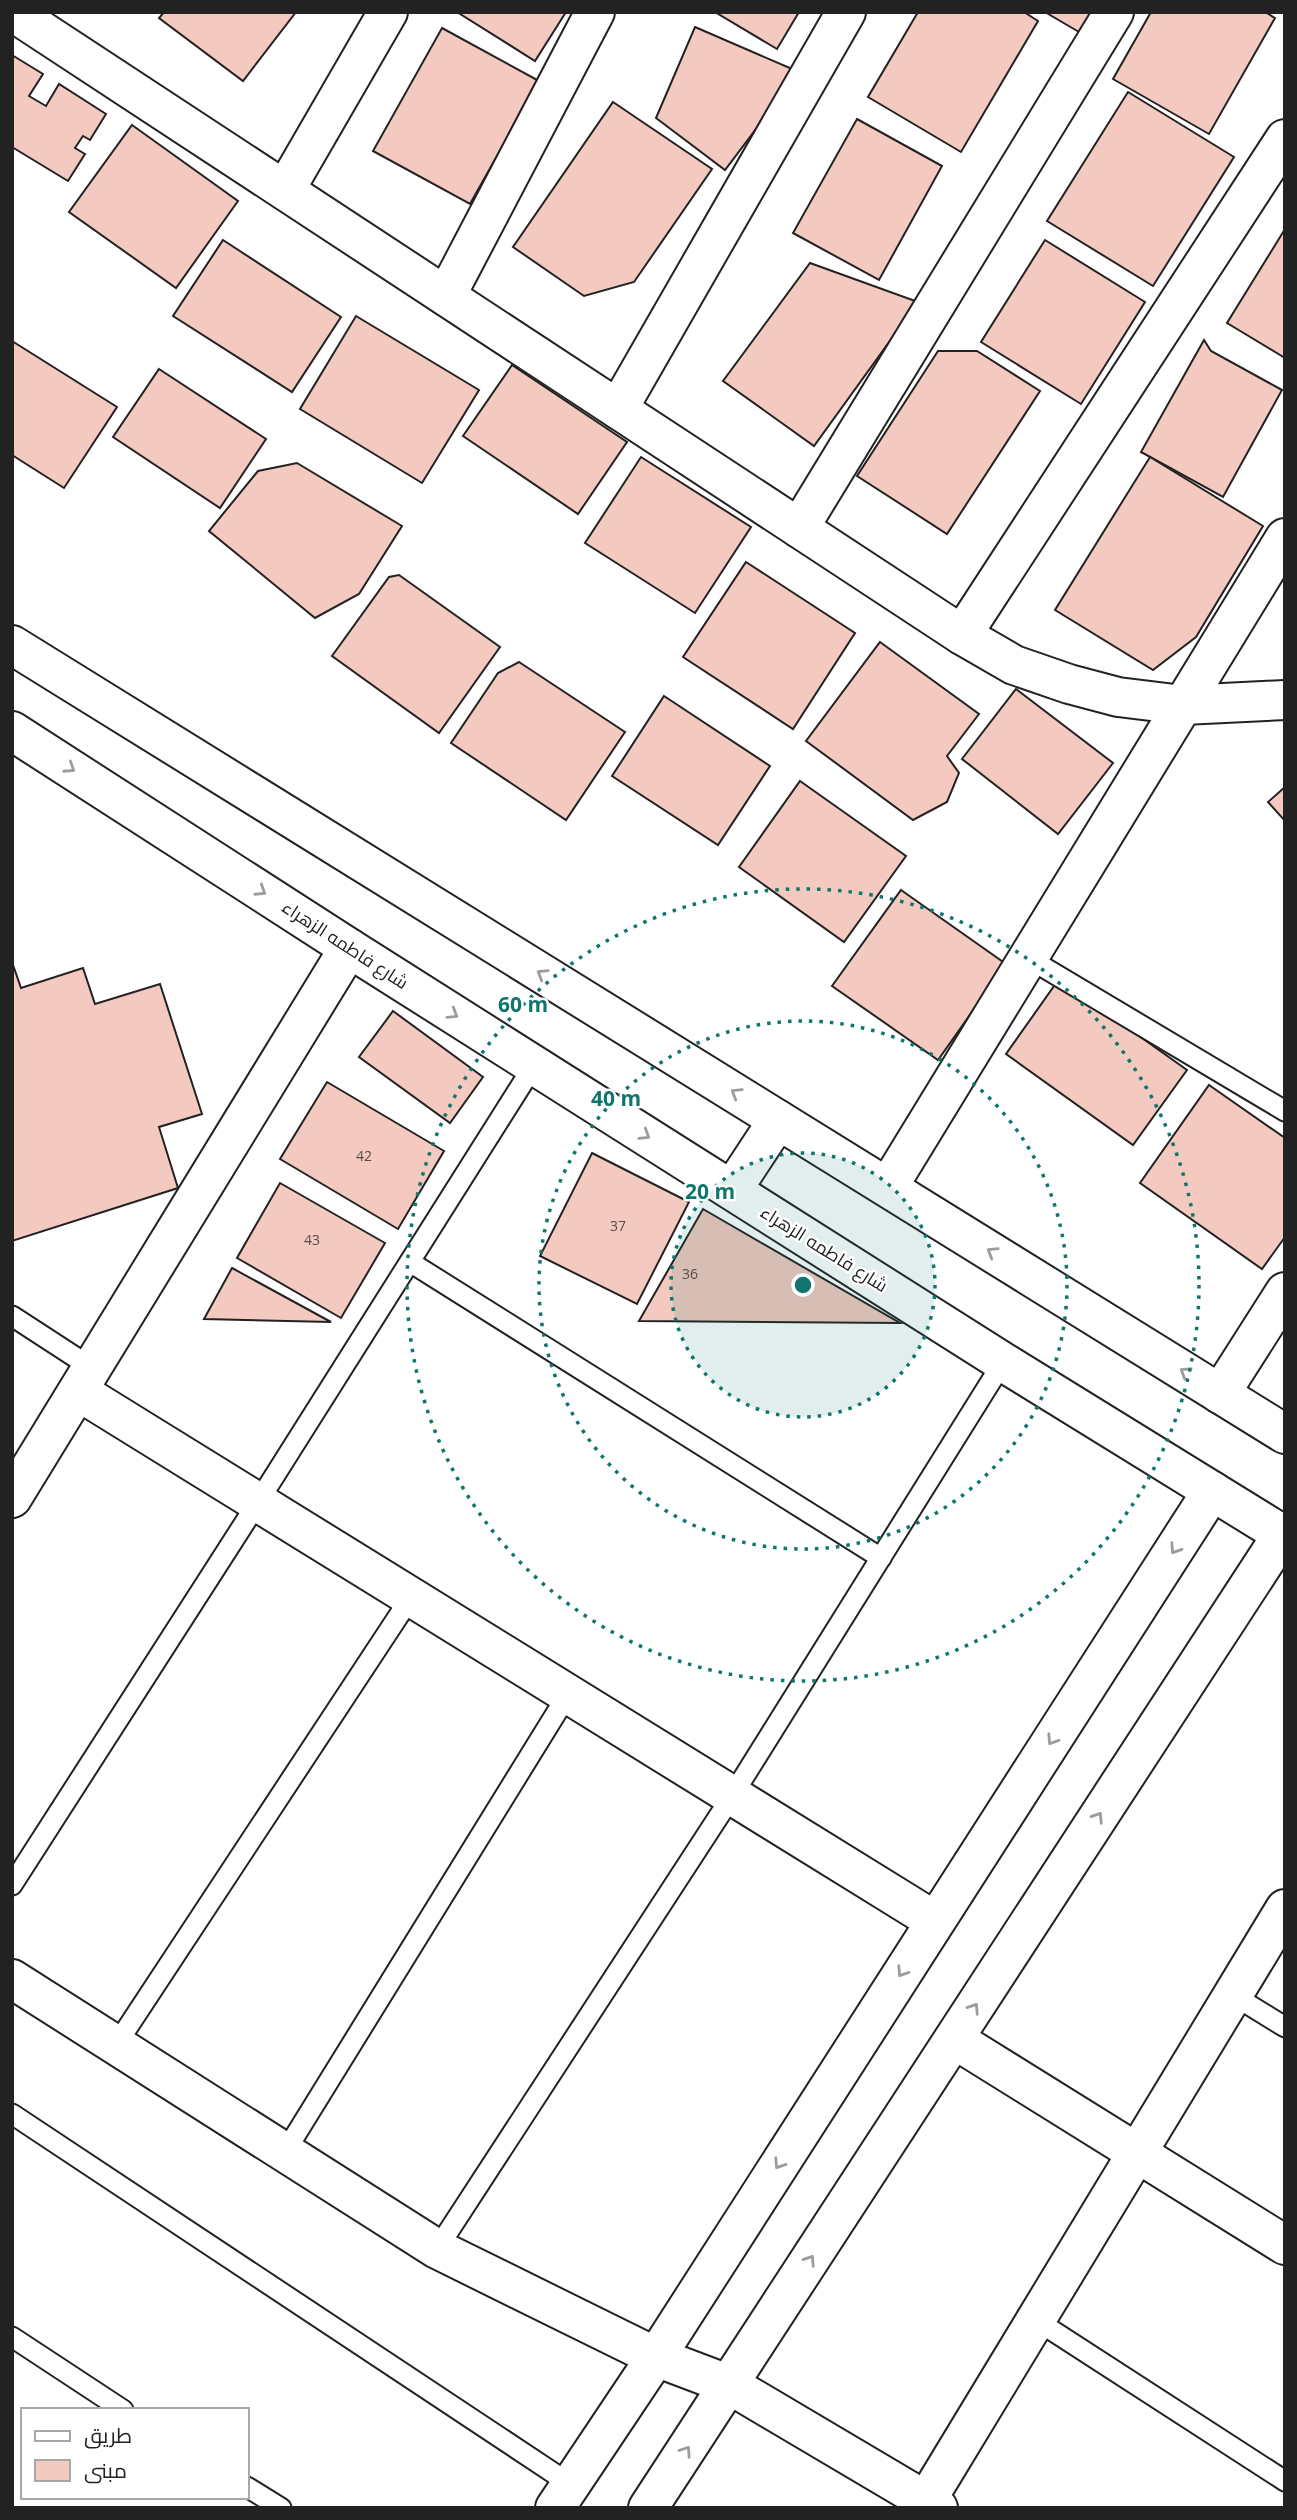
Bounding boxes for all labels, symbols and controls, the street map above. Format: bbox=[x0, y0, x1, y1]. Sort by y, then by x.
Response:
one-way arrow bbox=[62, 760, 75, 773]
one-way arrow bbox=[253, 883, 266, 896]
street label: شارع فاطمه الزهراء bbox=[277, 894, 413, 995]
one-way arrow bbox=[537, 969, 550, 982]
text: 60 m bbox=[498, 990, 548, 1018]
one-way arrow bbox=[445, 1005, 458, 1018]
text: 40 m bbox=[591, 1084, 641, 1112]
one-way arrow bbox=[730, 1089, 743, 1102]
one-way arrow bbox=[637, 1127, 650, 1140]
house number: 42 bbox=[356, 1146, 372, 1165]
text: 20 m bbox=[685, 1177, 735, 1205]
street label: شارع فاطمه الزهراء bbox=[756, 1199, 893, 1298]
house number: 37 bbox=[610, 1216, 626, 1235]
house number: 43 bbox=[304, 1230, 320, 1249]
one-way arrow bbox=[986, 1247, 999, 1260]
house number: 36 bbox=[682, 1264, 698, 1283]
centre of rings bbox=[791, 1273, 815, 1297]
one-way arrow bbox=[1179, 1368, 1192, 1381]
one-way arrow bbox=[1170, 1541, 1183, 1554]
one-way arrow bbox=[1047, 1732, 1060, 1745]
one-way arrow bbox=[1090, 1812, 1102, 1825]
one-way arrow bbox=[897, 1965, 910, 1978]
one-way arrow bbox=[965, 2002, 978, 2015]
one-way arrow bbox=[775, 2156, 788, 2169]
one-way arrow bbox=[802, 2255, 815, 2268]
legend bbox=[21, 2408, 248, 2499]
text: طريق bbox=[84, 2421, 132, 2449]
one-way arrow bbox=[677, 2446, 690, 2459]
text: مبنى bbox=[84, 2456, 127, 2484]

